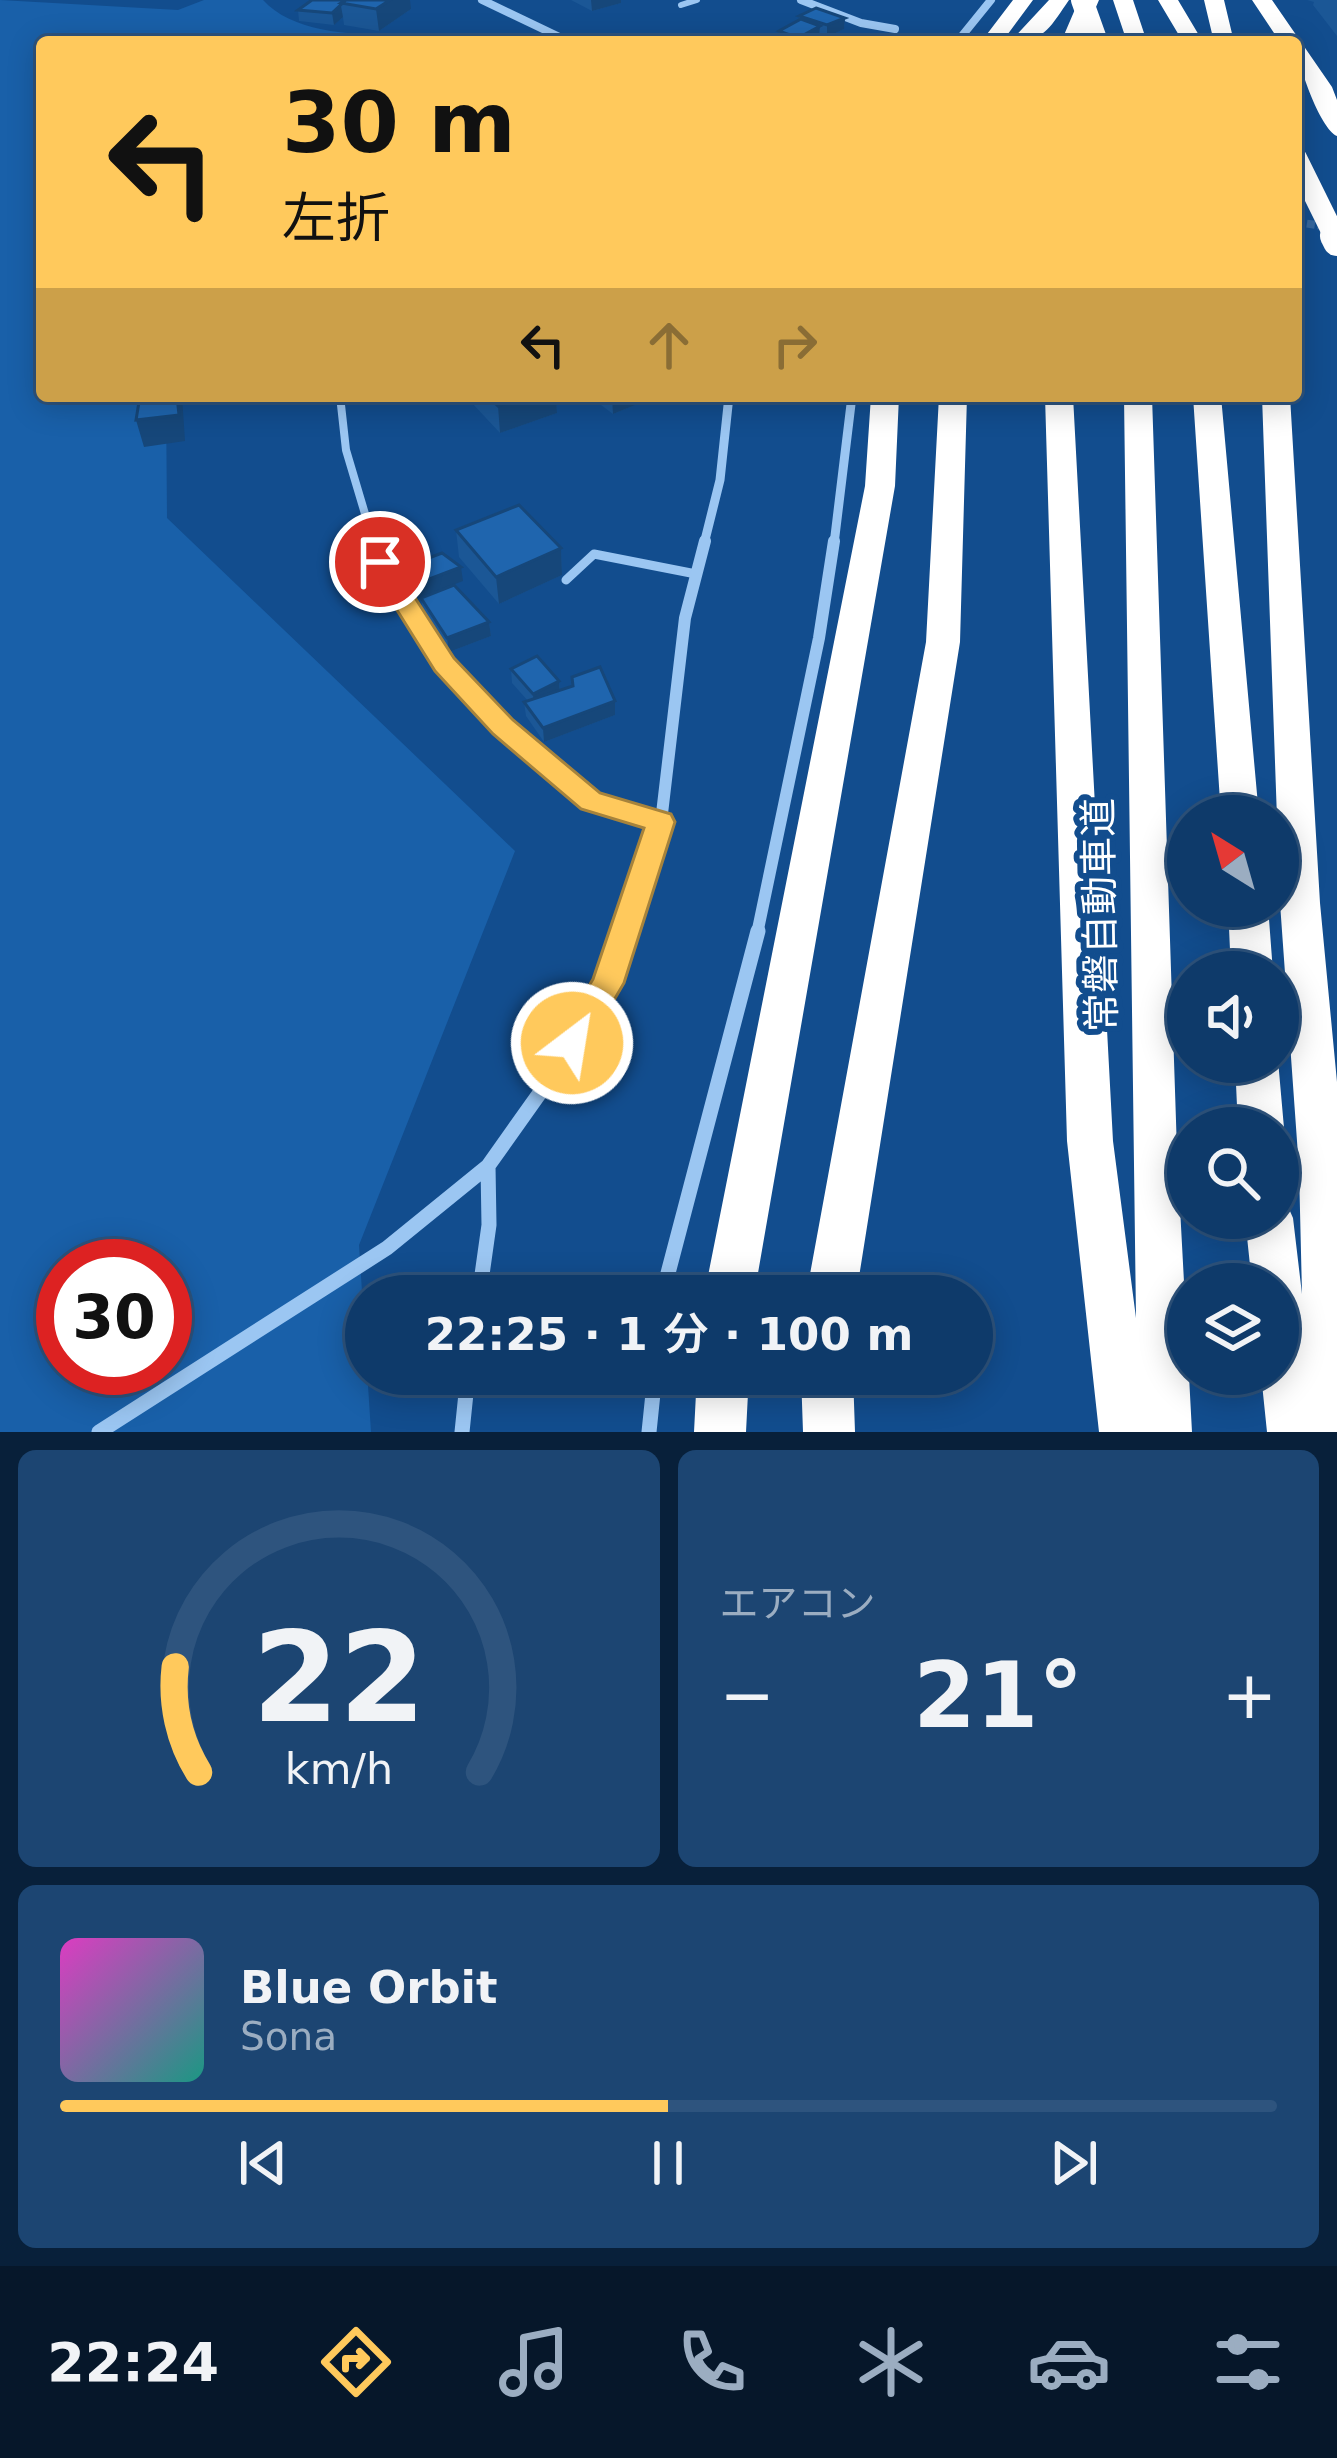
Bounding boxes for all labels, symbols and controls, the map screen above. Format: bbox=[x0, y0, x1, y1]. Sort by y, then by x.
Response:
text: 30 m bbox=[282, 74, 516, 172]
icon: left bbox=[84, 84, 240, 240]
text: 左折 bbox=[282, 187, 390, 250]
icon: left bbox=[510, 312, 576, 378]
icon: ahead bbox=[636, 312, 702, 378]
icon: right bbox=[762, 312, 828, 378]
pin bbox=[329, 511, 431, 613]
icon: arrive bbox=[347, 529, 413, 595]
north arrow bbox=[1167, 795, 1299, 927]
map controls bbox=[1167, 795, 1299, 1395]
street label: 常磐自動車道 bbox=[1075, 798, 1125, 1032]
button: sound bbox=[1167, 951, 1299, 1083]
position arrow bbox=[509, 980, 635, 1106]
button: search bbox=[1167, 1107, 1299, 1239]
speed limit sign: 30 bbox=[36, 1239, 192, 1395]
button: layers bbox=[1167, 1263, 1299, 1395]
text: 22:25 · 1 分 · 100 m bbox=[425, 1308, 913, 1361]
text: エアコン bbox=[720, 1581, 876, 1626]
text: 22 bbox=[252, 1605, 426, 1750]
text: 21° bbox=[913, 1643, 1083, 1748]
text: − bbox=[720, 1657, 775, 1734]
text: + bbox=[1222, 1657, 1277, 1734]
text: km/h bbox=[285, 1743, 393, 1793]
text: Blue Orbit bbox=[240, 1961, 498, 2014]
text: Sona bbox=[240, 2014, 337, 2059]
icon: previous bbox=[230, 2130, 296, 2196]
icon: pause bbox=[635, 2130, 701, 2196]
icon: next bbox=[1041, 2130, 1107, 2196]
icon: directions bbox=[314, 2320, 398, 2404]
icon: music bbox=[492, 2320, 576, 2404]
icon: phone bbox=[670, 2320, 754, 2404]
icon: climate bbox=[849, 2320, 933, 2404]
icon: car bbox=[1027, 2320, 1111, 2404]
icon: filters bbox=[1206, 2320, 1290, 2404]
text: 22:24 bbox=[47, 2331, 219, 2394]

